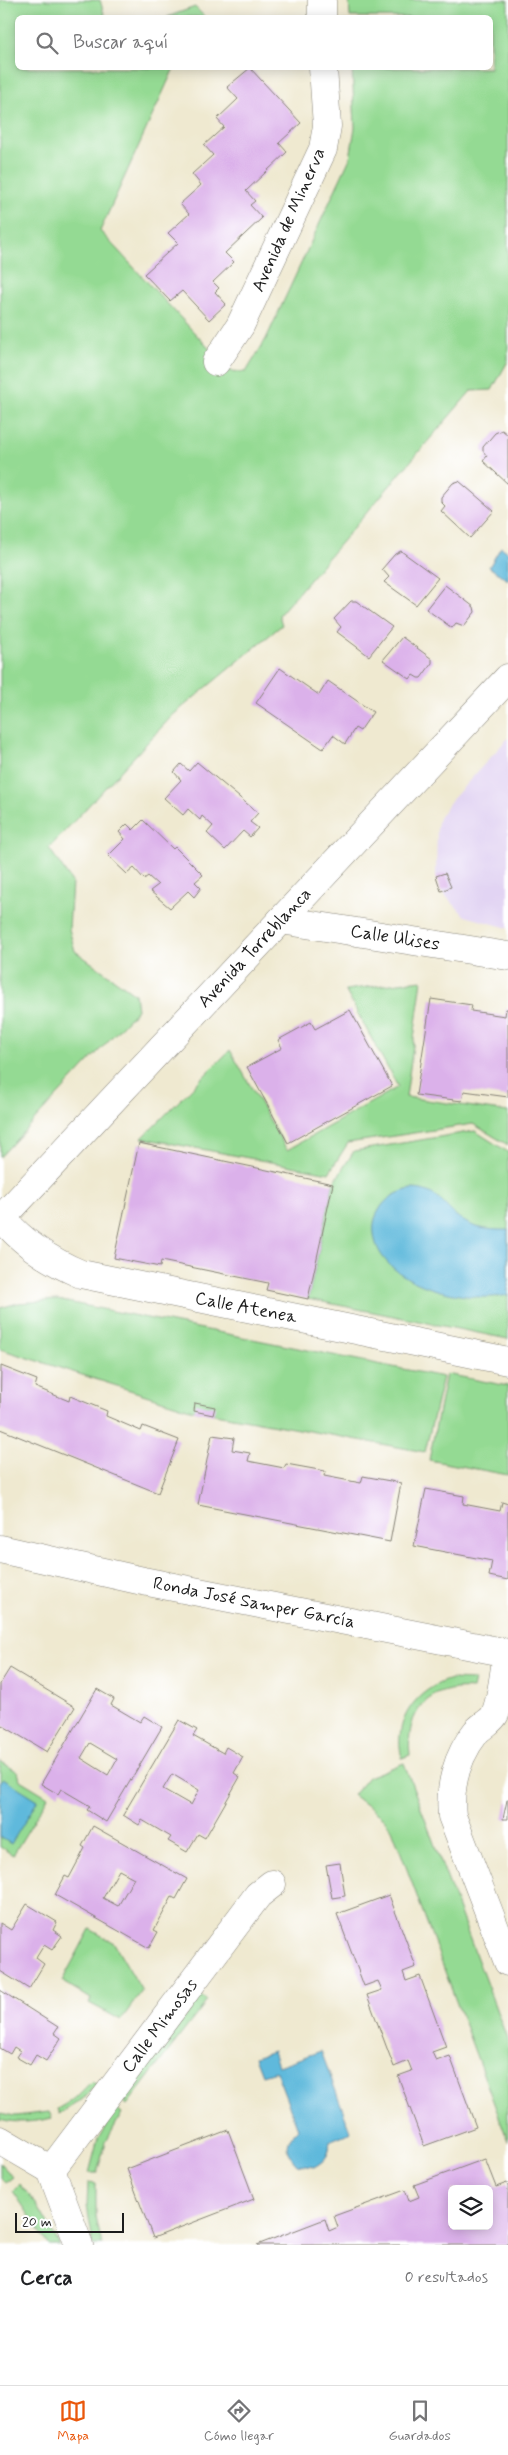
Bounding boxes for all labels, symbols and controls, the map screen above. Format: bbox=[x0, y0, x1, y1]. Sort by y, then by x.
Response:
search box bbox=[15, 15, 493, 70]
icon: search bbox=[33, 29, 61, 57]
text: Buscar aquí bbox=[73, 30, 168, 55]
street label: Avenida de Minerva bbox=[246, 144, 332, 296]
street label: Avenida Torreblanca bbox=[193, 883, 317, 1013]
street label: Calle Ulises bbox=[349, 919, 441, 957]
street label: Calle Atenea bbox=[193, 1286, 299, 1330]
street label: Ronda José Samper García bbox=[151, 1572, 357, 1634]
street label: Calle Mimosas bbox=[117, 1974, 203, 2078]
map controls bbox=[448, 2185, 493, 2230]
button: layers bbox=[448, 2185, 493, 2230]
scale bar bbox=[15, 2210, 124, 2233]
text: 20 m bbox=[22, 2213, 52, 2231]
text: Cerca bbox=[20, 2264, 73, 2292]
text: 0 resultados bbox=[405, 2267, 488, 2288]
tab: Mapa bbox=[57, 2397, 89, 2445]
tab: Cómo llegar bbox=[204, 2397, 274, 2445]
tab: Guardados bbox=[388, 2397, 451, 2445]

